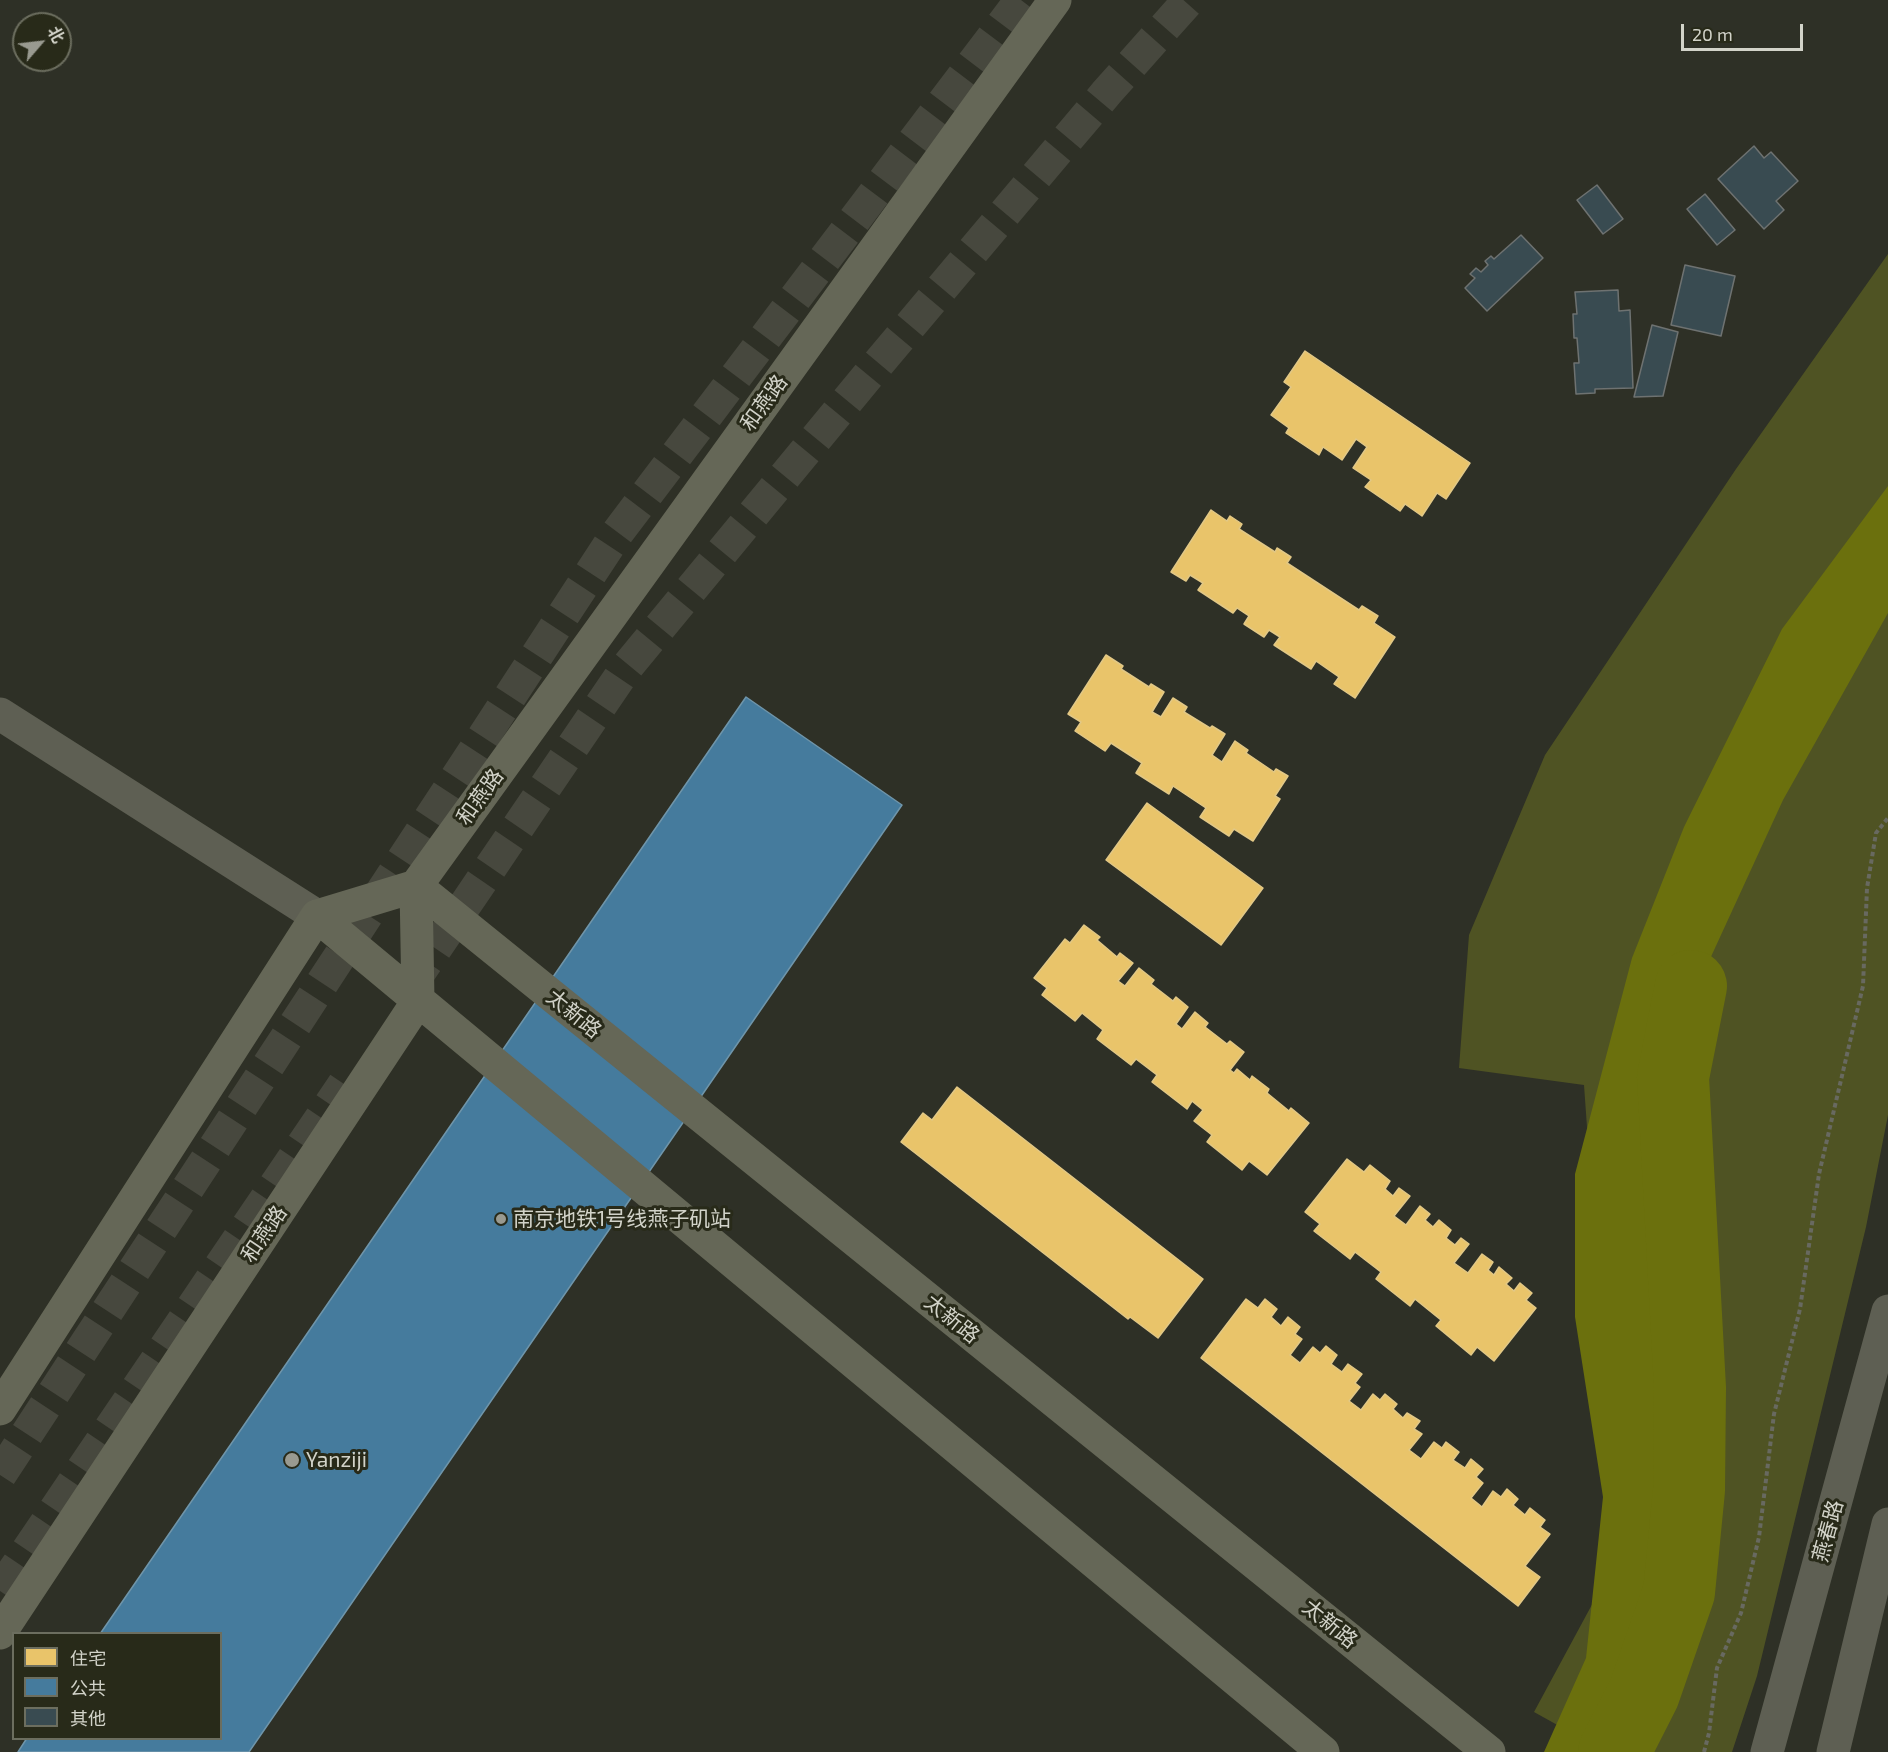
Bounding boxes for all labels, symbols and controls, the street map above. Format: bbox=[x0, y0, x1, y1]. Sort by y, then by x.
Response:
north arrow bbox=[12, 12, 72, 72]
scale bar bbox=[1684, 12, 1806, 50]
text: 北 bbox=[44, 23, 69, 46]
text: 20 m bbox=[1692, 23, 1733, 45]
street label: 和燕路 bbox=[735, 370, 793, 436]
street label: 和燕路 bbox=[451, 764, 509, 830]
street label: 太新路 bbox=[542, 984, 606, 1044]
street label: 和燕路 bbox=[236, 1201, 292, 1267]
place label: 南京地铁1号线燕子矶站 bbox=[513, 1206, 731, 1232]
marker: 南京地铁1号线燕子矶站 bbox=[494, 1212, 508, 1226]
street label: 太新路 bbox=[920, 1289, 984, 1349]
place label: Yanziji bbox=[306, 1447, 367, 1473]
marker: Yanziji bbox=[283, 1451, 301, 1469]
street label: 燕春路 bbox=[1808, 1497, 1848, 1565]
street label: 太新路 bbox=[1298, 1594, 1362, 1654]
legend bbox=[12, 1632, 222, 1740]
text: 住宅 bbox=[70, 1647, 106, 1669]
text: 公共 bbox=[70, 1677, 106, 1699]
text: 其他 bbox=[70, 1707, 106, 1729]

